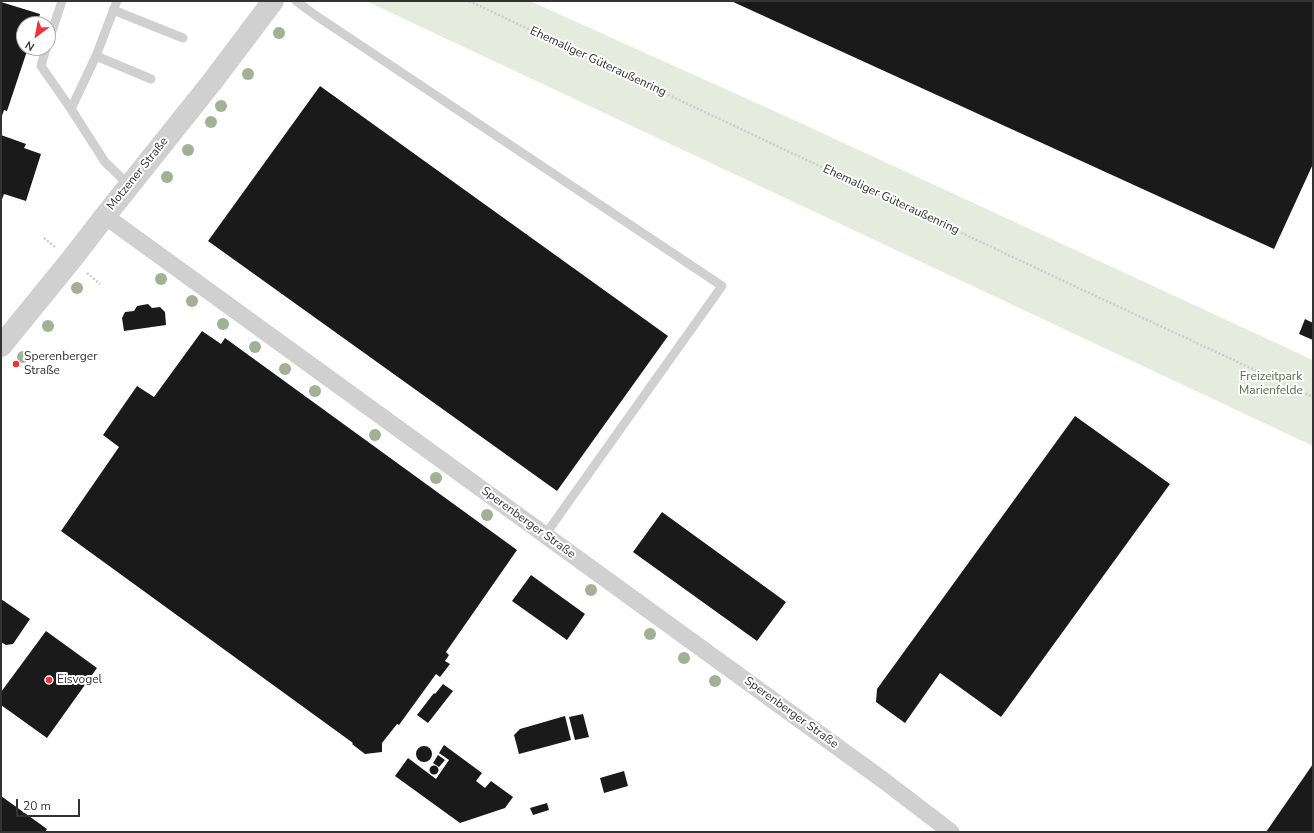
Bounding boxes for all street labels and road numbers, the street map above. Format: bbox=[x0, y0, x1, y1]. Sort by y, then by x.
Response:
street label: Ehemaliger Güteraußenring bbox=[528, 24, 668, 100]
street label: Motzener Straße bbox=[104, 135, 172, 213]
street label: Ehemaliger Güteraußenring bbox=[821, 162, 961, 238]
street label: Sperenberger Straße bbox=[478, 484, 578, 562]
street label: Sperenberger Straße bbox=[741, 674, 841, 752]

